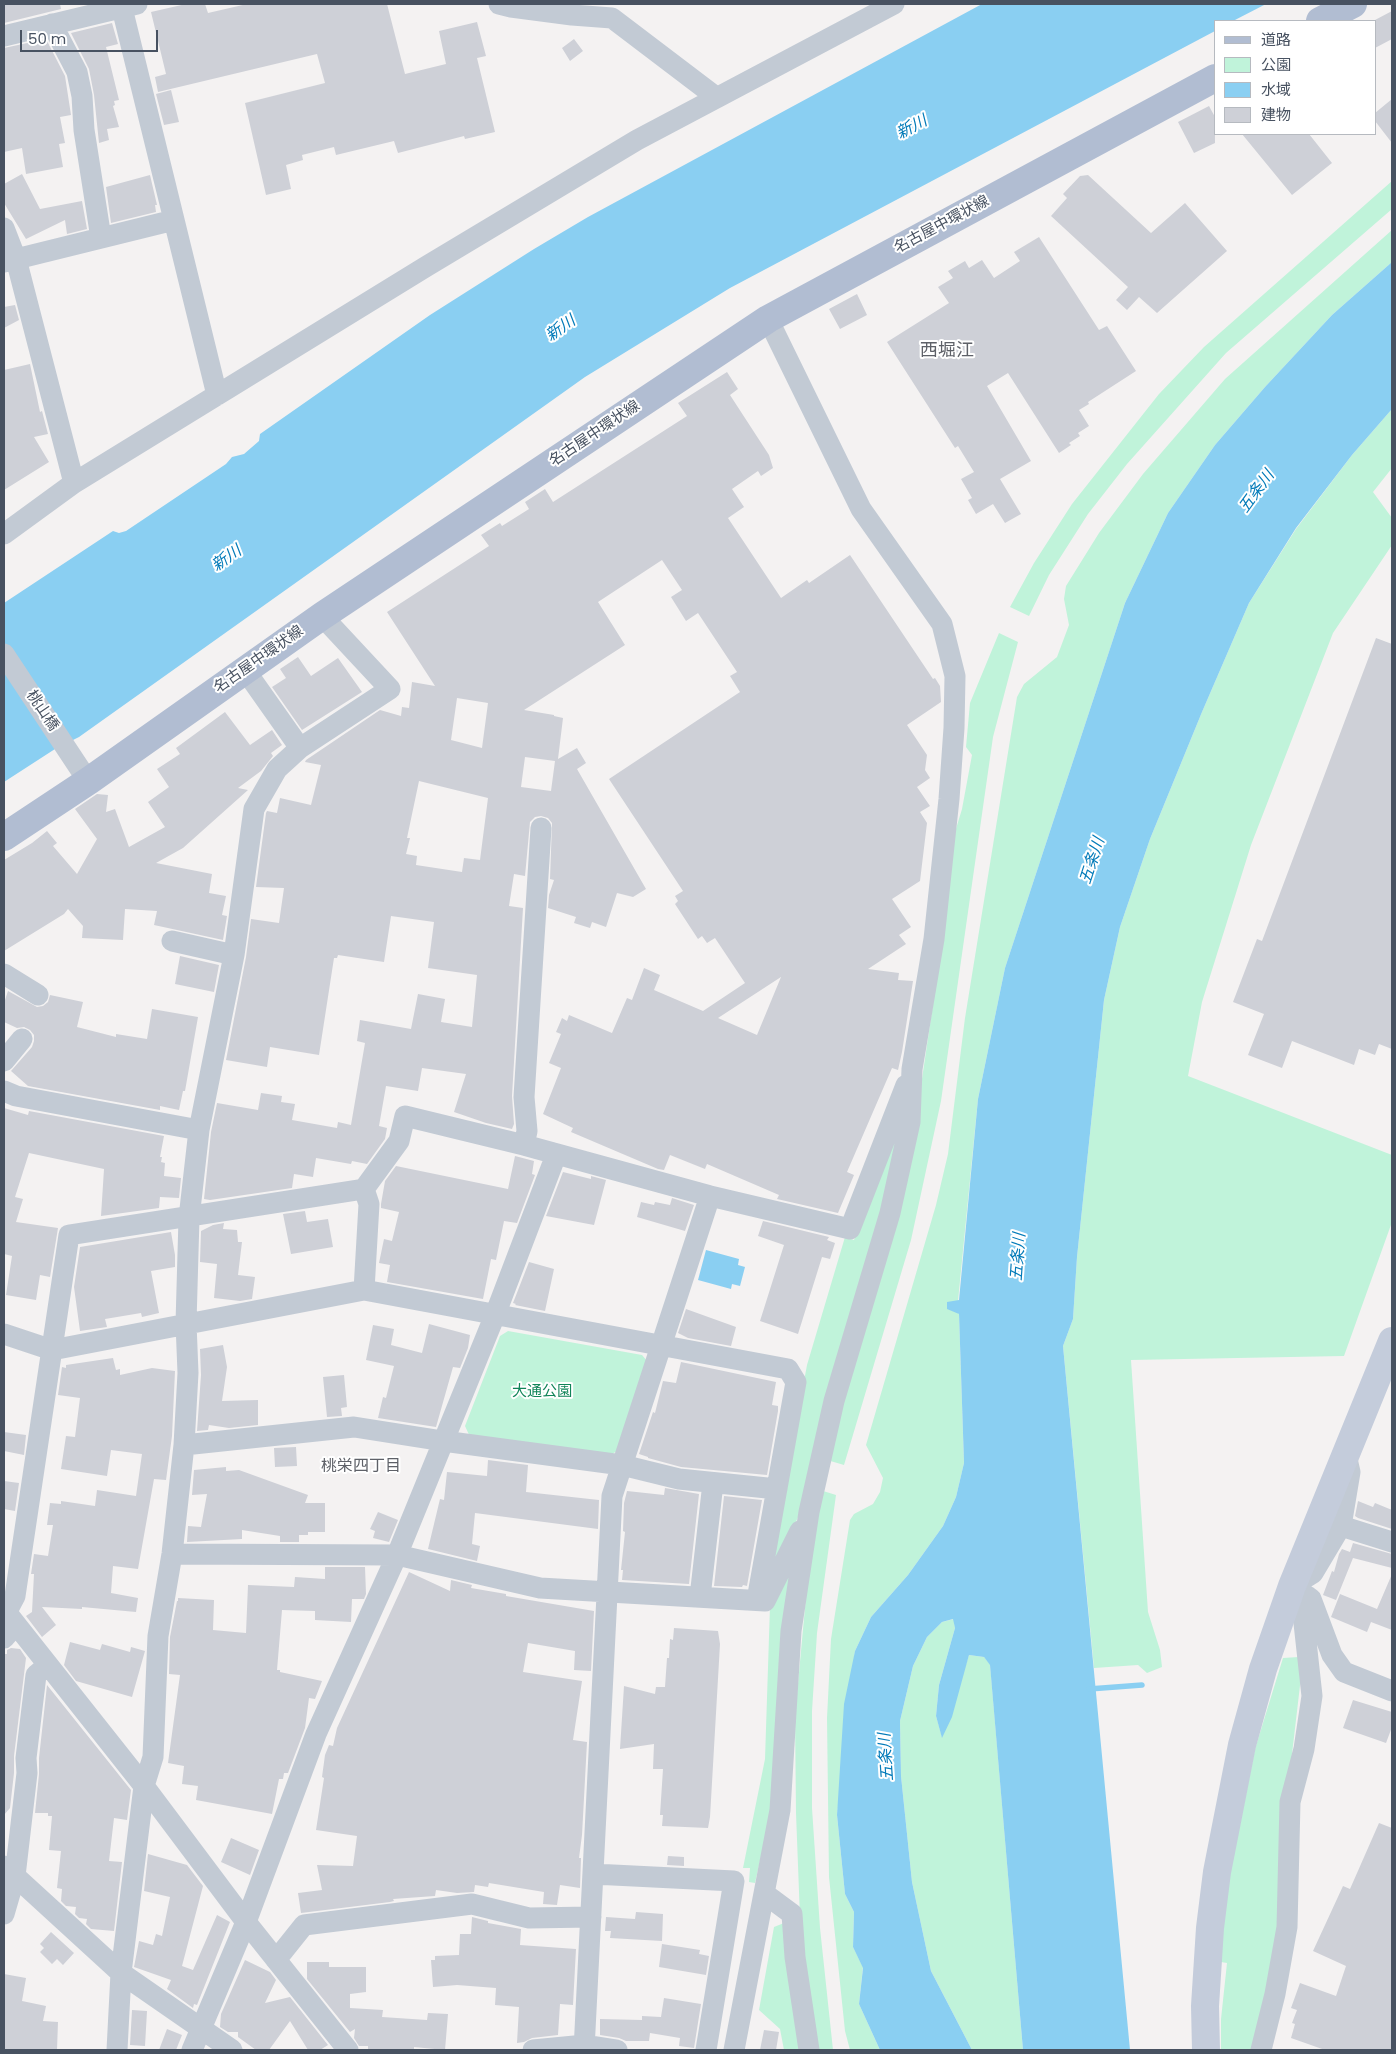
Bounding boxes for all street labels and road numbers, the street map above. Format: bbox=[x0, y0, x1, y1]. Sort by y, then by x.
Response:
street label: 名古屋中環状線 bbox=[891, 192, 993, 258]
street label: 名古屋中環状線 bbox=[546, 397, 644, 471]
street label: 名古屋中環状線 bbox=[211, 623, 307, 697]
street label: 桃山橋 bbox=[22, 687, 62, 735]

